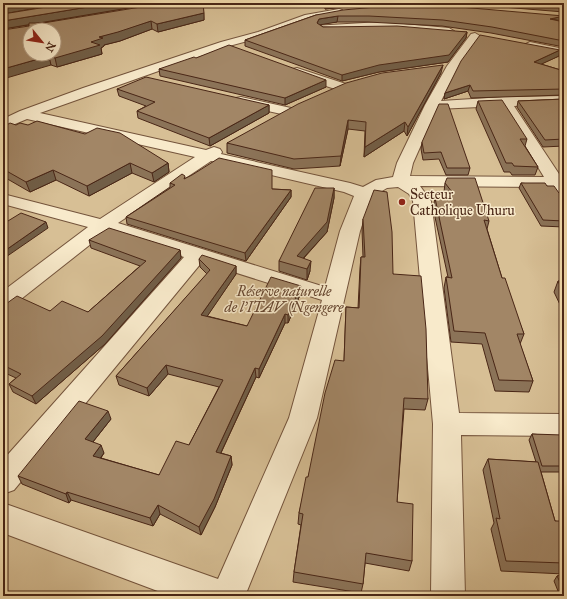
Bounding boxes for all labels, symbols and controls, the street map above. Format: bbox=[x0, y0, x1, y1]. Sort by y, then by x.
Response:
north arrow bbox=[22, 22, 62, 62]
text: N bbox=[42, 39, 58, 55]
place label: Secteur Catholique Uhuru bbox=[410, 186, 515, 220]
marker: Secteur Catholique Uhuru bbox=[397, 197, 407, 207]
park label: Réserve naturelle de l'ITAV (Ngengere bbox=[224, 283, 344, 316]

